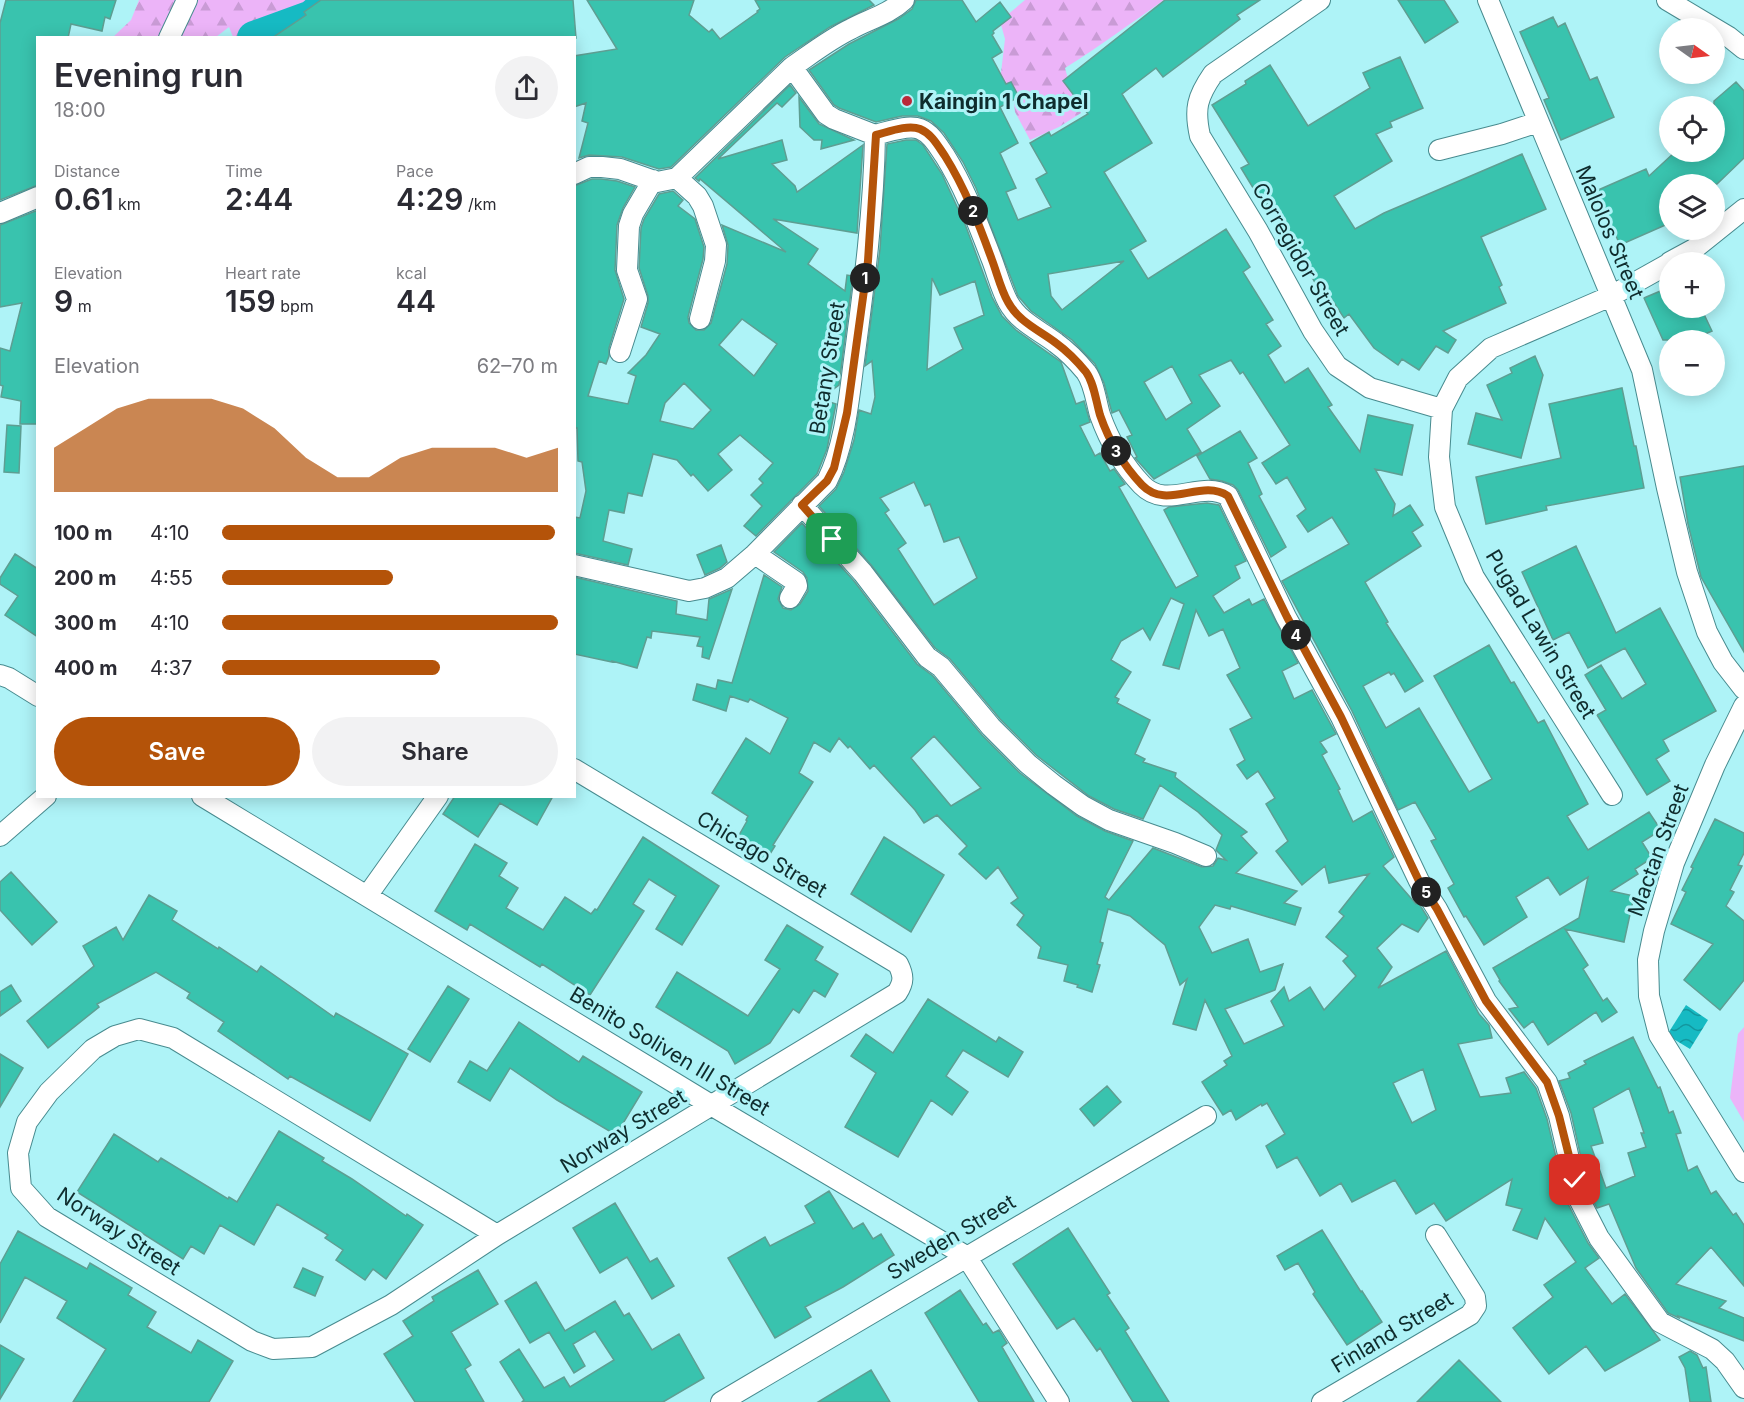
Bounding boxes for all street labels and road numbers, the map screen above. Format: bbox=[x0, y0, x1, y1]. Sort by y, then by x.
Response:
street label: Malolos Street bbox=[1571, 162, 1649, 303]
street label: Corregidor Street bbox=[1247, 178, 1355, 340]
street label: Betany Street bbox=[804, 300, 850, 436]
street label: Pugad Lawin Street bbox=[1481, 545, 1601, 723]
street label: Mactan Street bbox=[1622, 780, 1694, 920]
street label: Chicago Street bbox=[692, 805, 832, 903]
street label: Benito Soliven Ⅲ Street bbox=[565, 981, 775, 1121]
street label: Norway Street bbox=[556, 1084, 690, 1178]
street label: Norway Street bbox=[53, 1182, 186, 1280]
street label: Sweden Street bbox=[882, 1189, 1020, 1285]
street label: Finland Street bbox=[1327, 1286, 1457, 1378]

